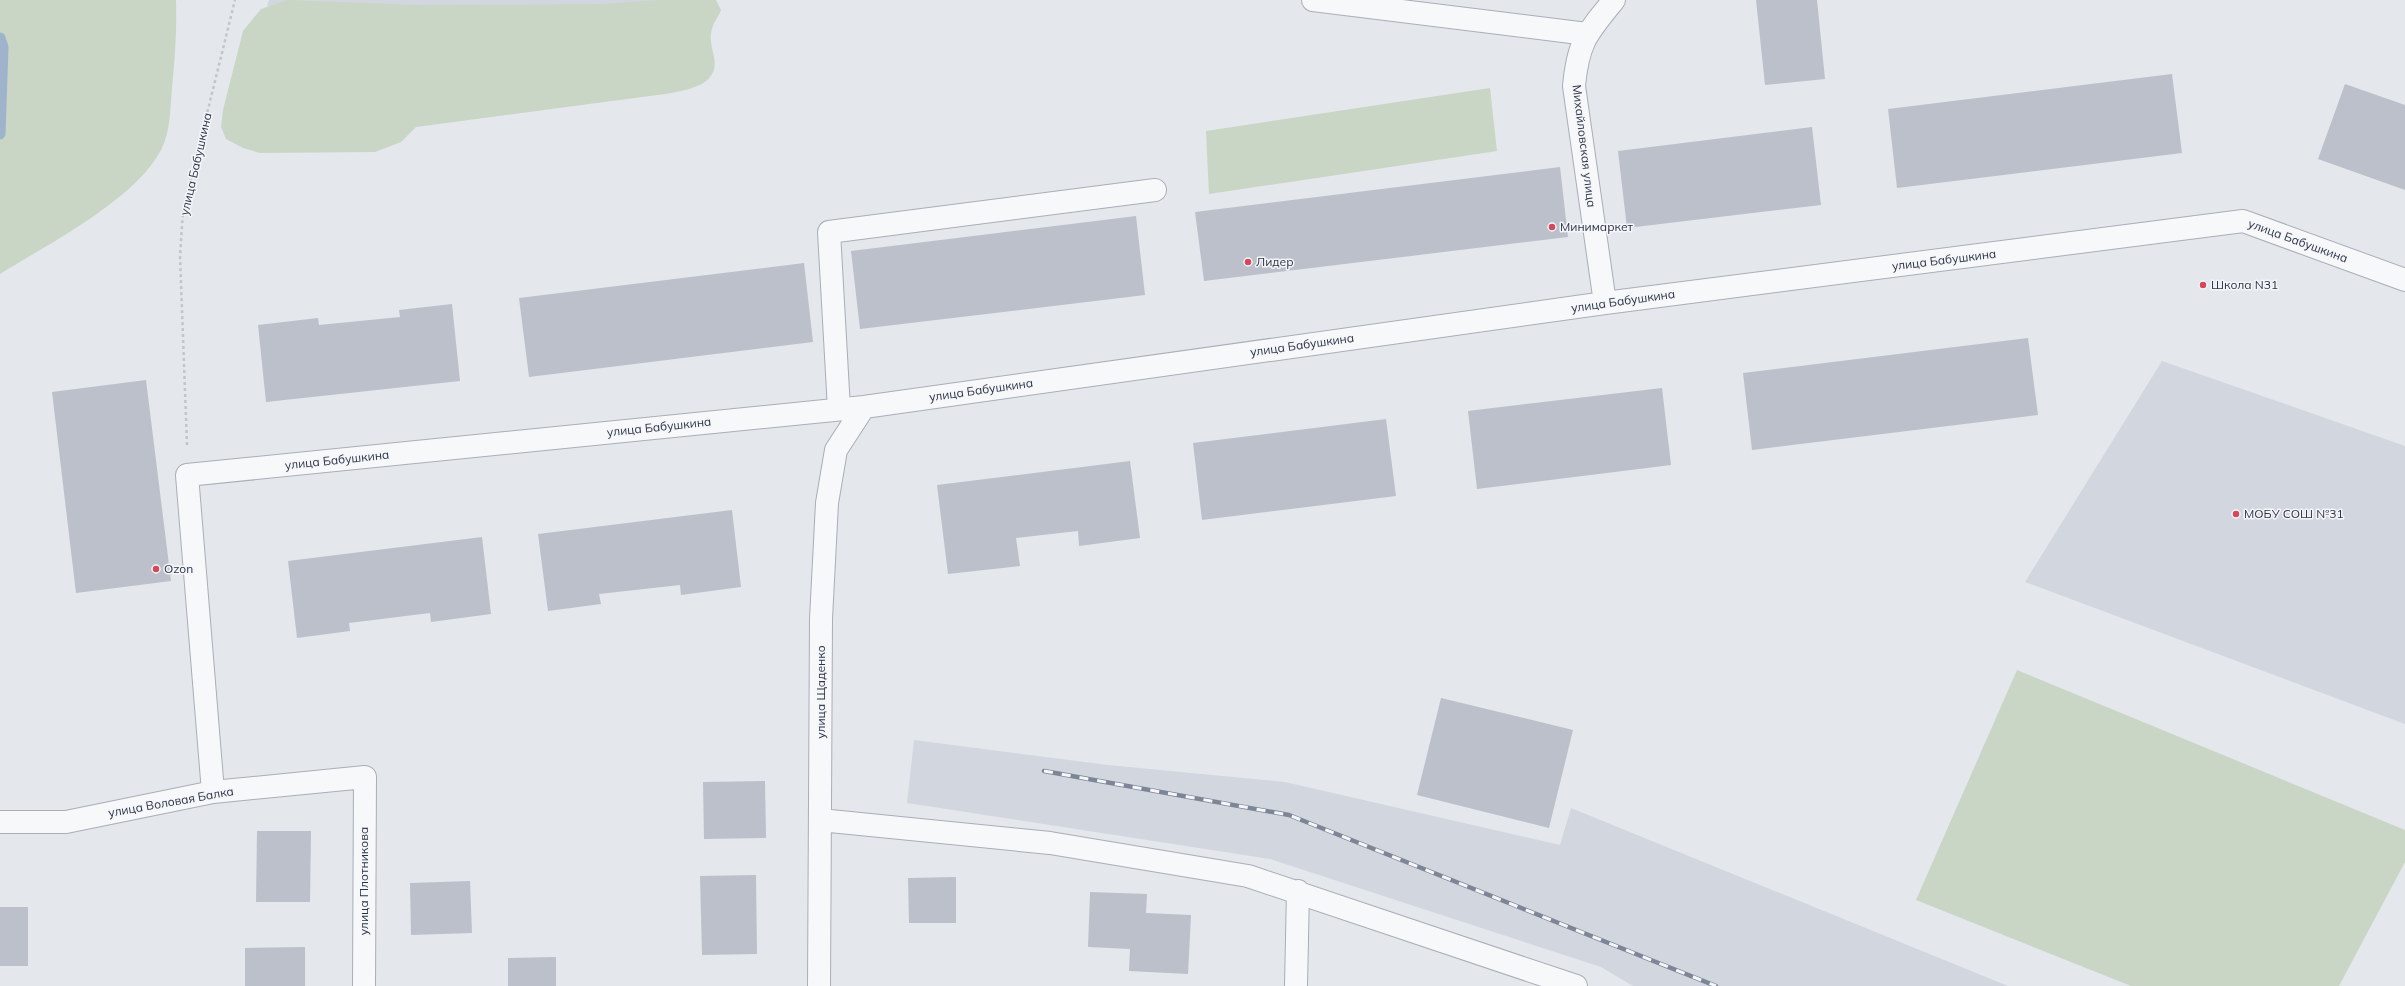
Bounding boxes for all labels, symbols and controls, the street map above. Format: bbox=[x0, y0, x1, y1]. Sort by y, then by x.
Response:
street label: Михайловская улица bbox=[1570, 84, 1599, 208]
street label: улица Бабушкина bbox=[176, 111, 215, 217]
street label: улица Бабушкина bbox=[2246, 216, 2350, 266]
place label: Минимаркет bbox=[1560, 219, 1634, 234]
marker: Минимаркет bbox=[1547, 222, 1557, 232]
street label: улица Бабушкина bbox=[1891, 246, 1997, 273]
place label: Лидер bbox=[1256, 254, 1294, 269]
marker: Лидер bbox=[1243, 257, 1253, 267]
place label: Школа N31 bbox=[2211, 277, 2278, 292]
marker: Школа N31 bbox=[2198, 280, 2208, 290]
street label: улица Бабушкина bbox=[1570, 286, 1676, 315]
street label: улица Бабушкина bbox=[1249, 330, 1355, 359]
street label: улица Бабушкина bbox=[928, 375, 1034, 404]
street label: улица Бабушкина bbox=[606, 414, 712, 439]
street label: улица Бабушкина bbox=[284, 447, 390, 472]
place label: МОБУ СОШ №31 bbox=[2244, 506, 2344, 521]
marker: МОБУ СОШ №31 bbox=[2231, 509, 2241, 519]
place label: Ozon bbox=[164, 561, 193, 576]
marker: Ozon bbox=[151, 564, 161, 574]
street label: улица Щаденко bbox=[813, 645, 828, 739]
street label: улица Воловая Балка bbox=[107, 783, 235, 820]
street label: улица Плотникова bbox=[356, 827, 371, 935]

